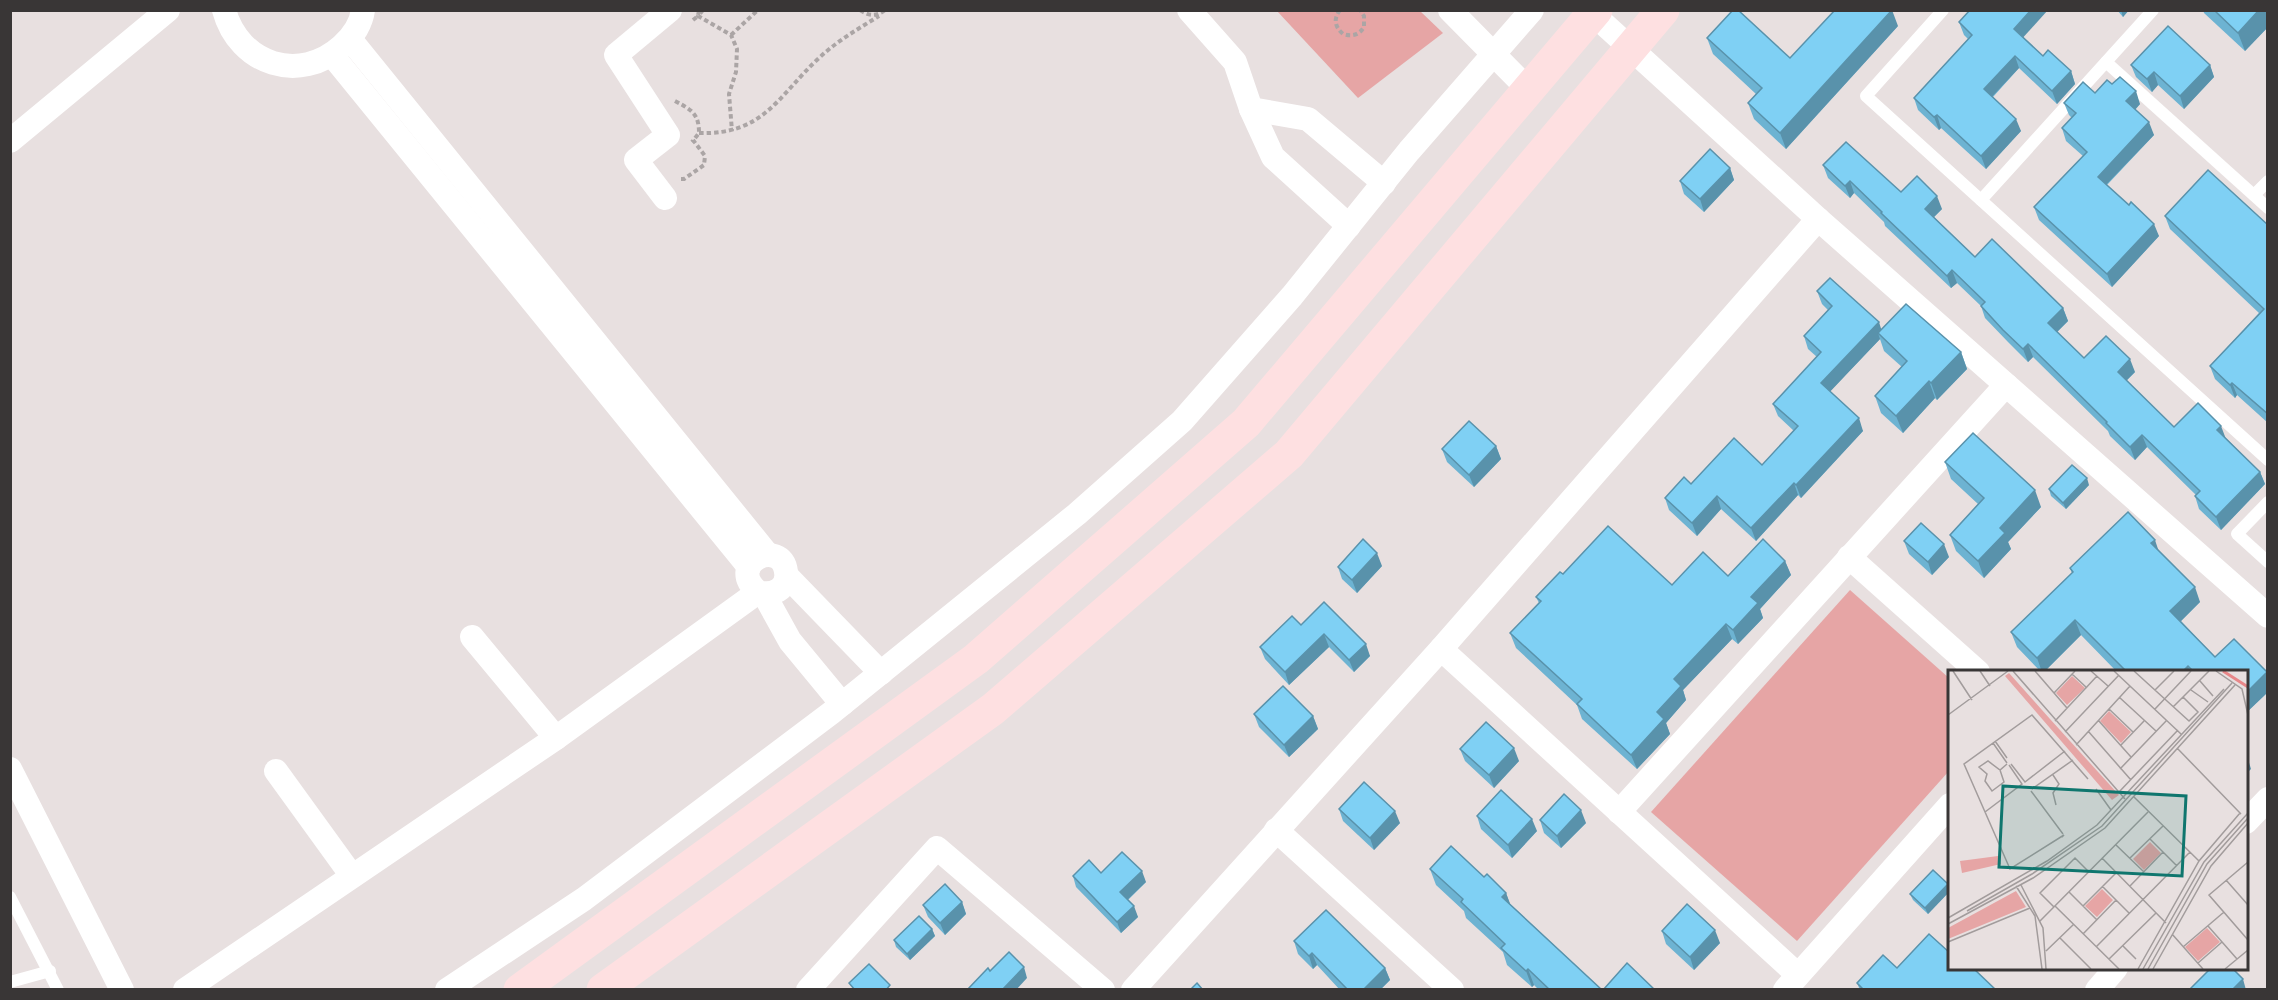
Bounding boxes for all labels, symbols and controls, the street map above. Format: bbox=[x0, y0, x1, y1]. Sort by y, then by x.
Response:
inset map bbox=[1948, 670, 2248, 970]

